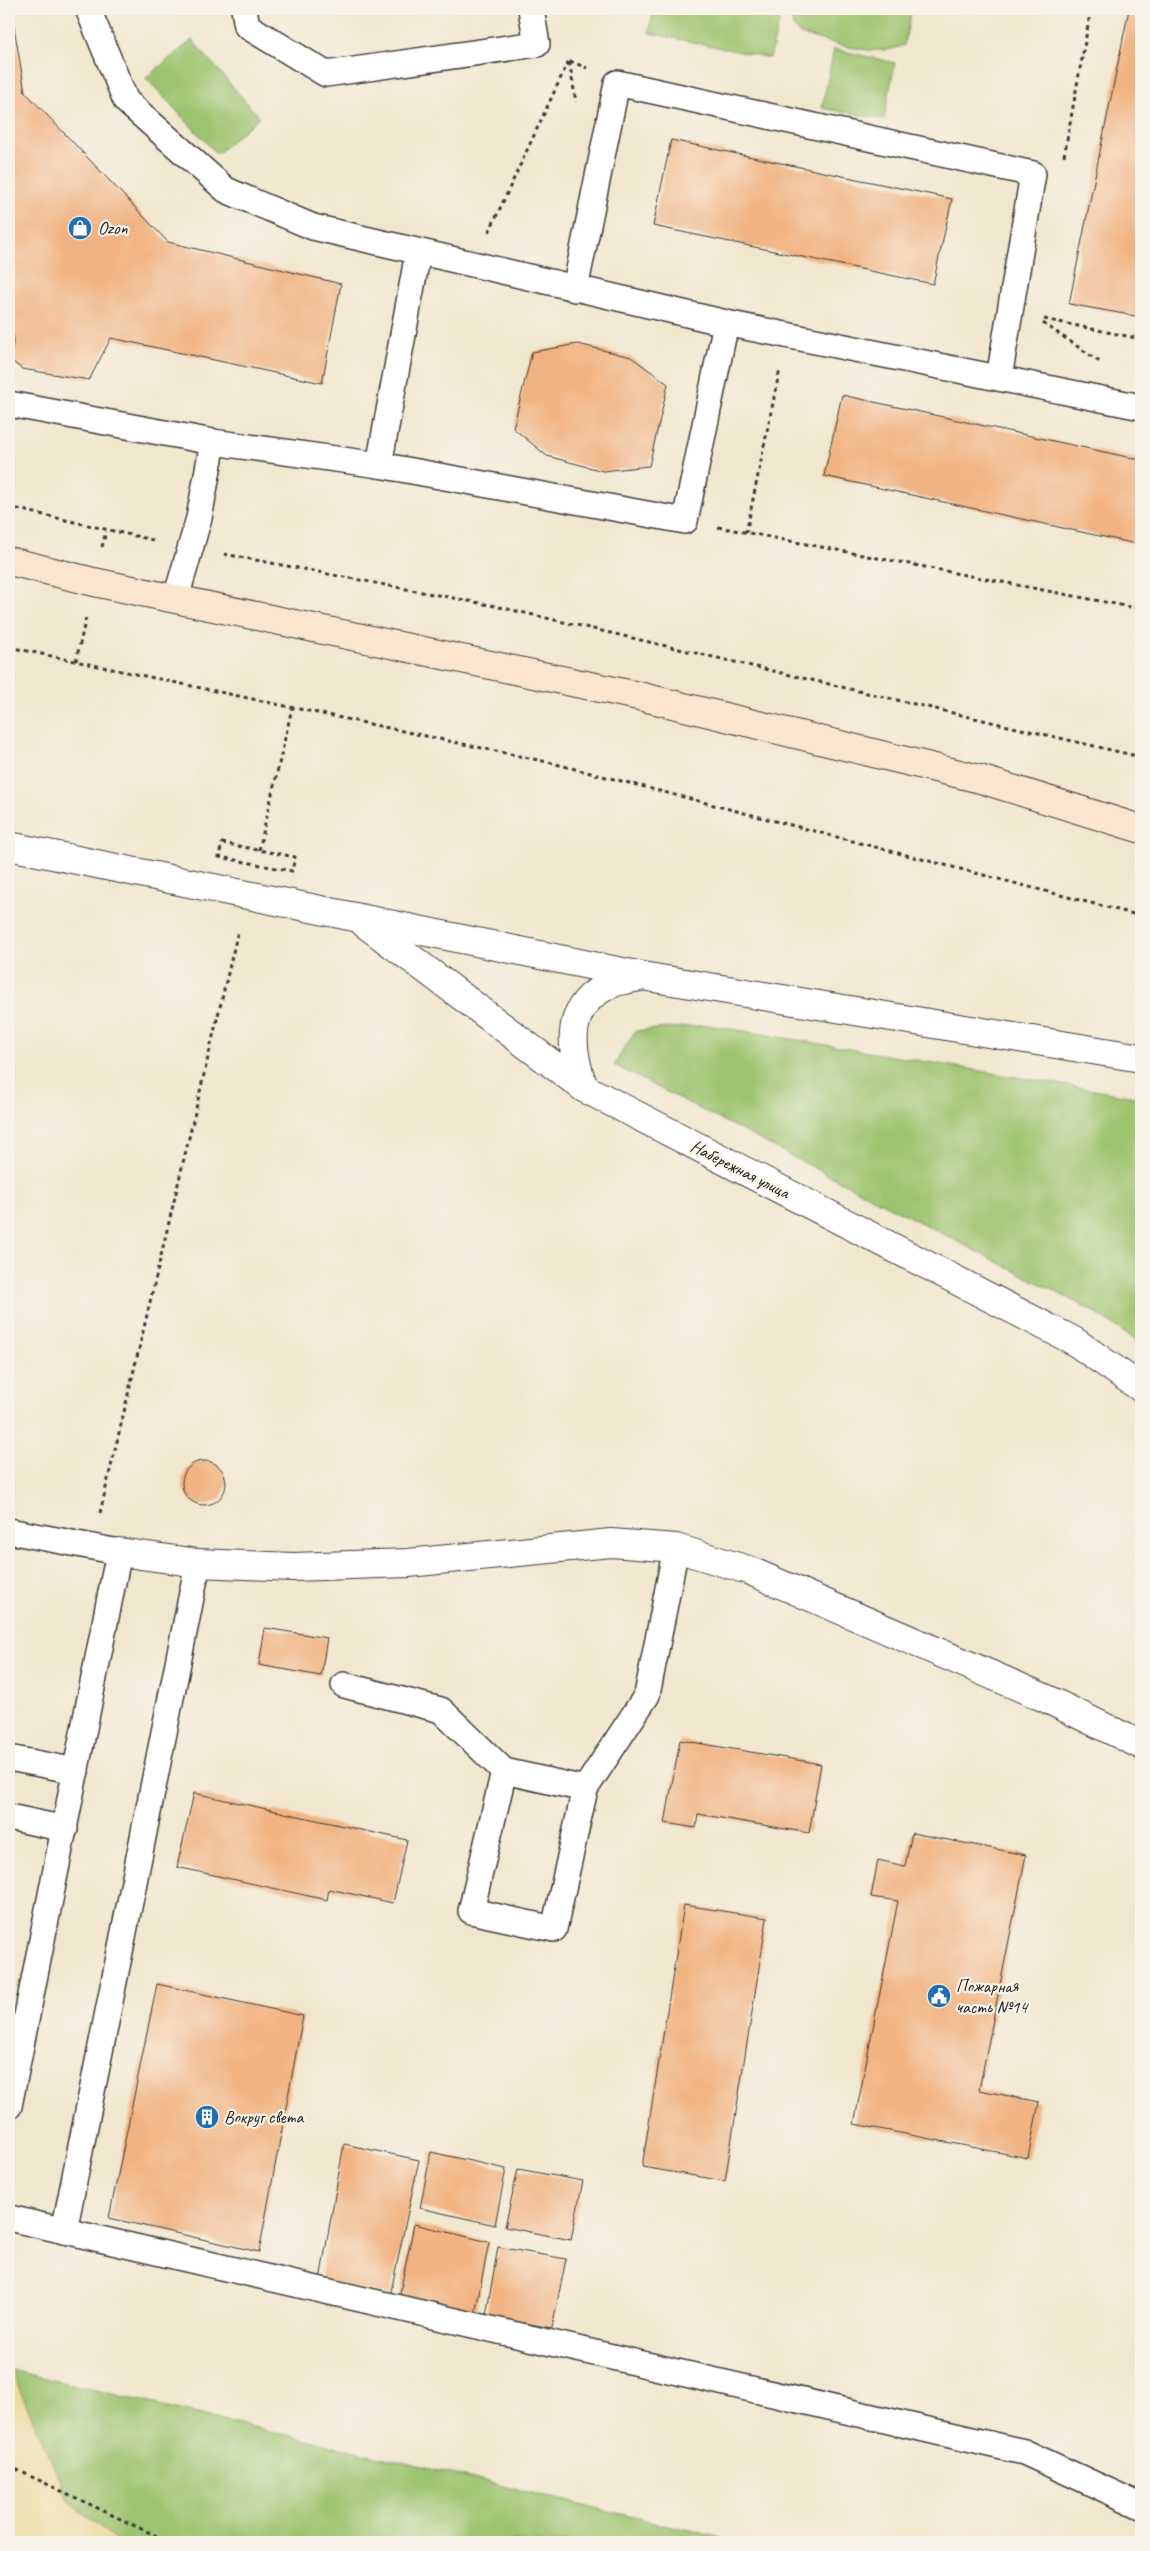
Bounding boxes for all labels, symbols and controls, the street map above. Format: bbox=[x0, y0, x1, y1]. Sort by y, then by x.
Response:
shop icon: Ozon bbox=[67, 215, 93, 241]
place label: Ozon bbox=[98, 217, 128, 239]
street label: Набережная улица bbox=[687, 1135, 795, 1204]
place label: Пожарная часть №14 bbox=[956, 1975, 1029, 2018]
public building icon: Пожарная часть №14 bbox=[926, 1983, 952, 2009]
building icon: Вокруг света bbox=[194, 2104, 220, 2130]
place label: Вокруг света bbox=[224, 2106, 305, 2128]

